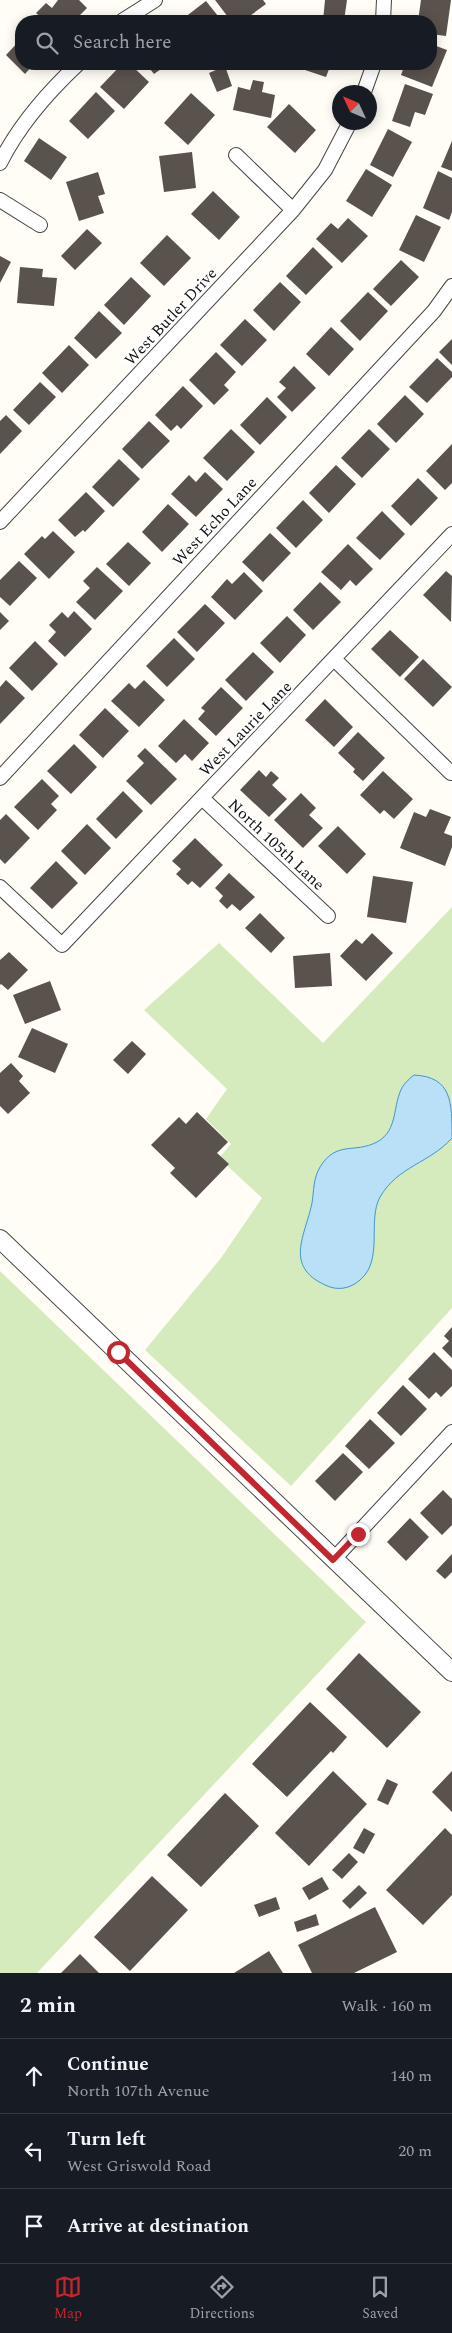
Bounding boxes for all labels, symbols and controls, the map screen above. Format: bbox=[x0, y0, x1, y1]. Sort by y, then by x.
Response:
search box bbox=[15, 15, 437, 70]
text: Search here bbox=[73, 28, 172, 57]
icon: search bbox=[33, 29, 61, 57]
north arrow bbox=[332, 85, 377, 130]
street label: West Butler Drive bbox=[119, 262, 223, 371]
street label: West Echo Lane bbox=[167, 472, 263, 572]
street label: West Laurie Lane bbox=[194, 676, 298, 782]
street label: North 105th Lane bbox=[223, 793, 330, 896]
route start bbox=[107, 1341, 130, 1364]
route end bbox=[347, 1523, 370, 1546]
text: 2 min bbox=[20, 1990, 76, 2022]
text: Walk · 160 m bbox=[341, 1994, 432, 2018]
text: Continue bbox=[67, 2050, 149, 2079]
icon: ahead bbox=[20, 2062, 48, 2090]
text: 140 m bbox=[390, 2064, 432, 2088]
text: North 107th Avenue bbox=[67, 2079, 210, 2103]
text: Turn left bbox=[67, 2125, 146, 2154]
icon: left bbox=[20, 2137, 48, 2165]
text: 20 m bbox=[398, 2139, 432, 2163]
text: West Griswold Road bbox=[67, 2154, 212, 2178]
icon: arrive bbox=[20, 2212, 48, 2240]
text: Arrive at destination bbox=[67, 2212, 249, 2241]
tab: Map bbox=[54, 2273, 82, 2324]
tab: Directions bbox=[189, 2273, 255, 2324]
tab: Saved bbox=[362, 2273, 398, 2324]

